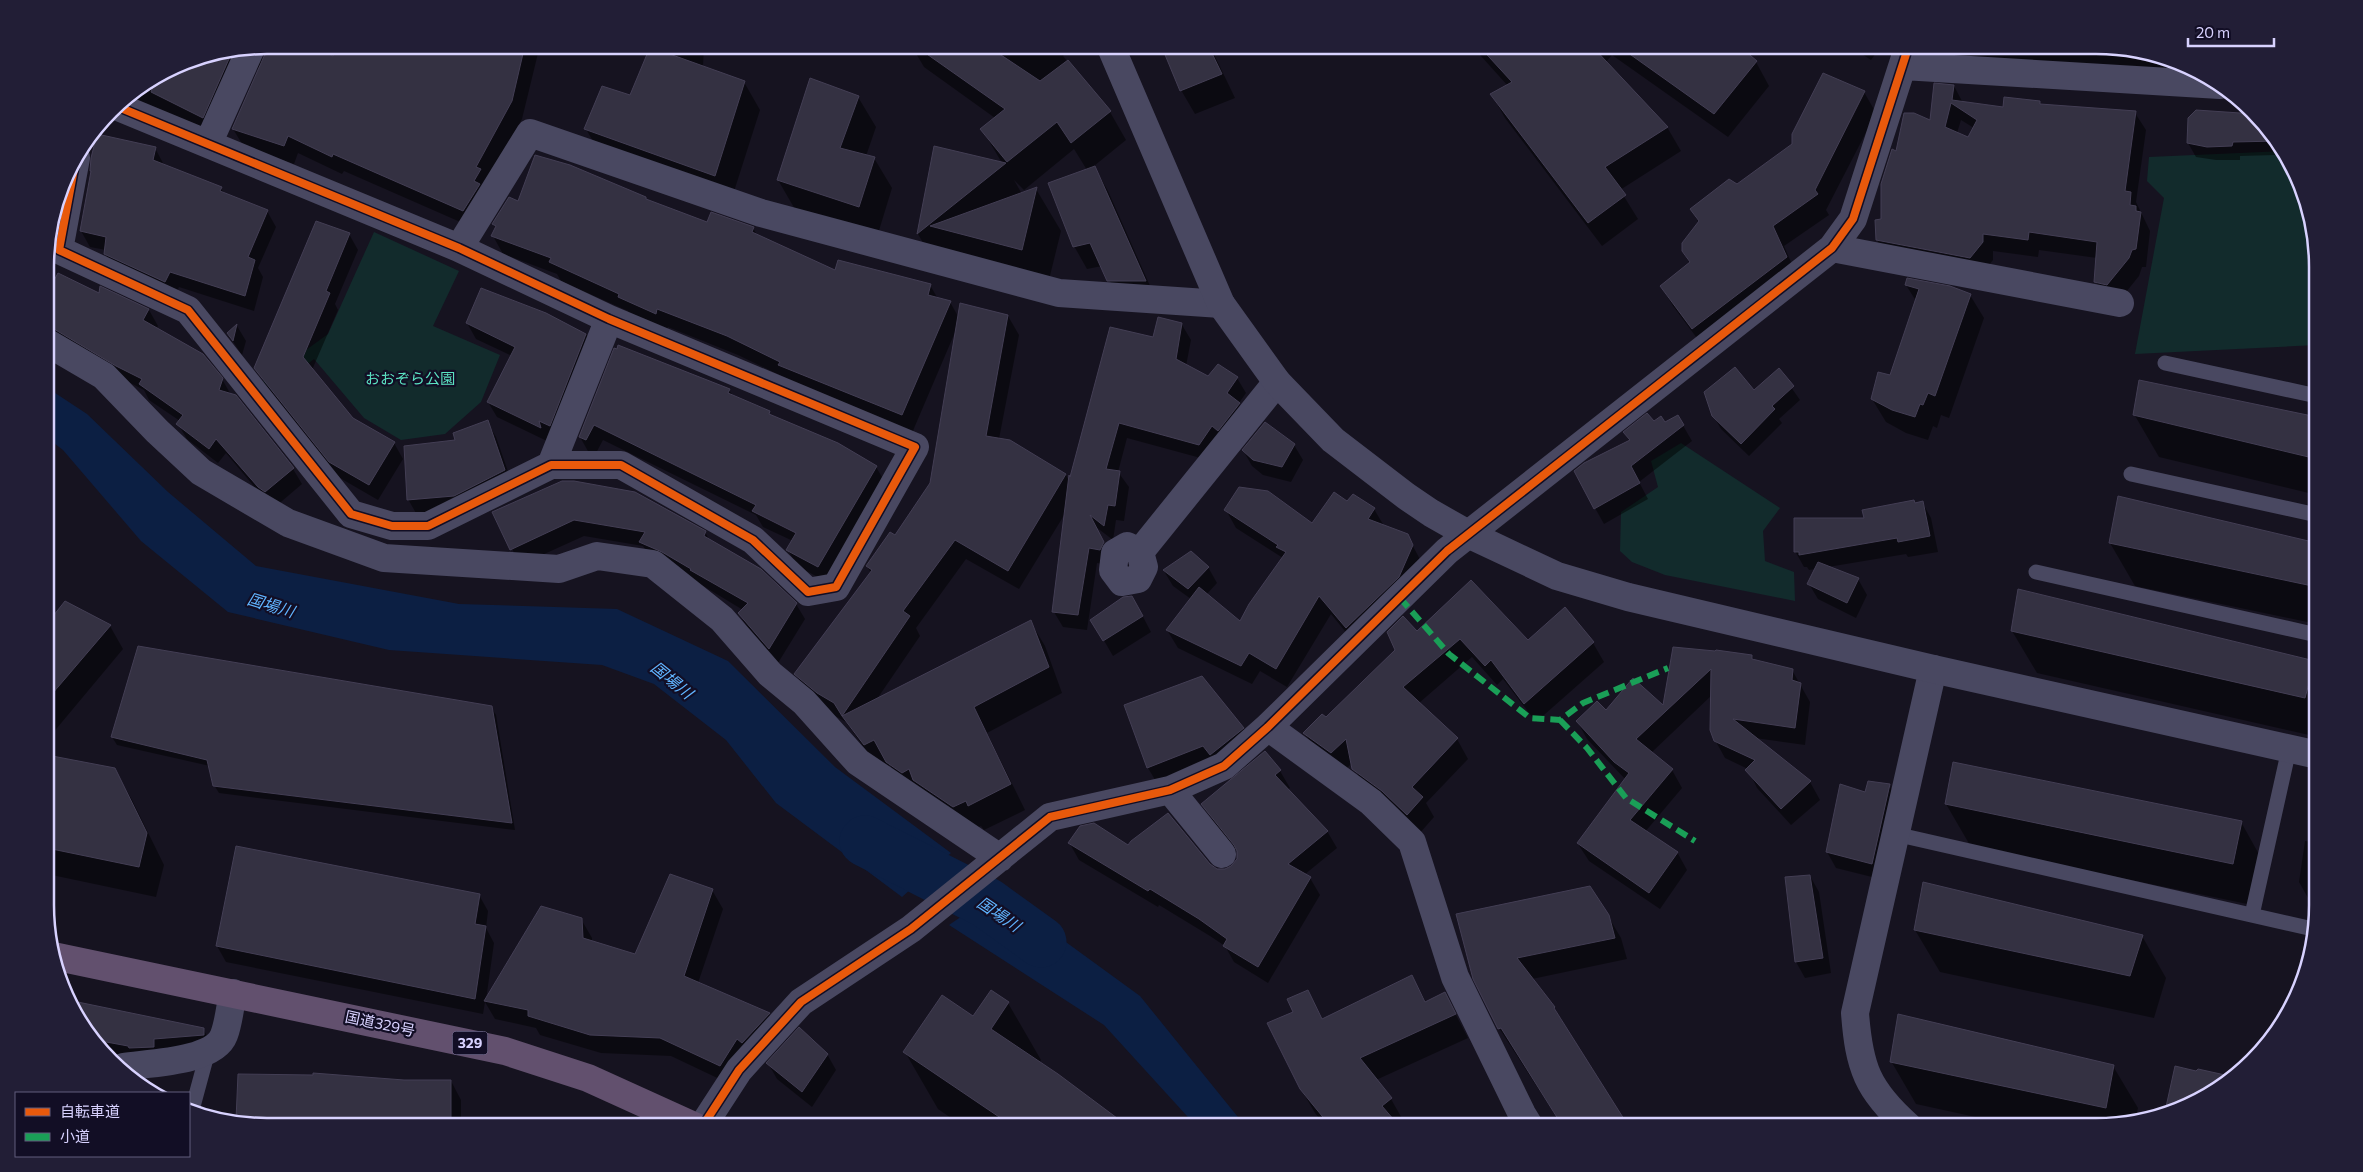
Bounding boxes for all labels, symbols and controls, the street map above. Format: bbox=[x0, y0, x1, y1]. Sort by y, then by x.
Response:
scale bar bbox=[2188, 15, 2274, 47]
text: 20 m bbox=[2196, 23, 2230, 41]
park label: おおぞら公園 bbox=[365, 369, 455, 387]
water label: 国場川 bbox=[245, 588, 299, 621]
water label: 国場川 bbox=[648, 657, 698, 703]
water label: 国場川 bbox=[974, 892, 1026, 936]
street label: 国道329号 bbox=[344, 1007, 417, 1039]
road number: 329 bbox=[452, 1032, 488, 1054]
legend bbox=[15, 1092, 190, 1157]
text: 自転車道 bbox=[60, 1102, 120, 1120]
text: 小道 bbox=[60, 1127, 90, 1145]

